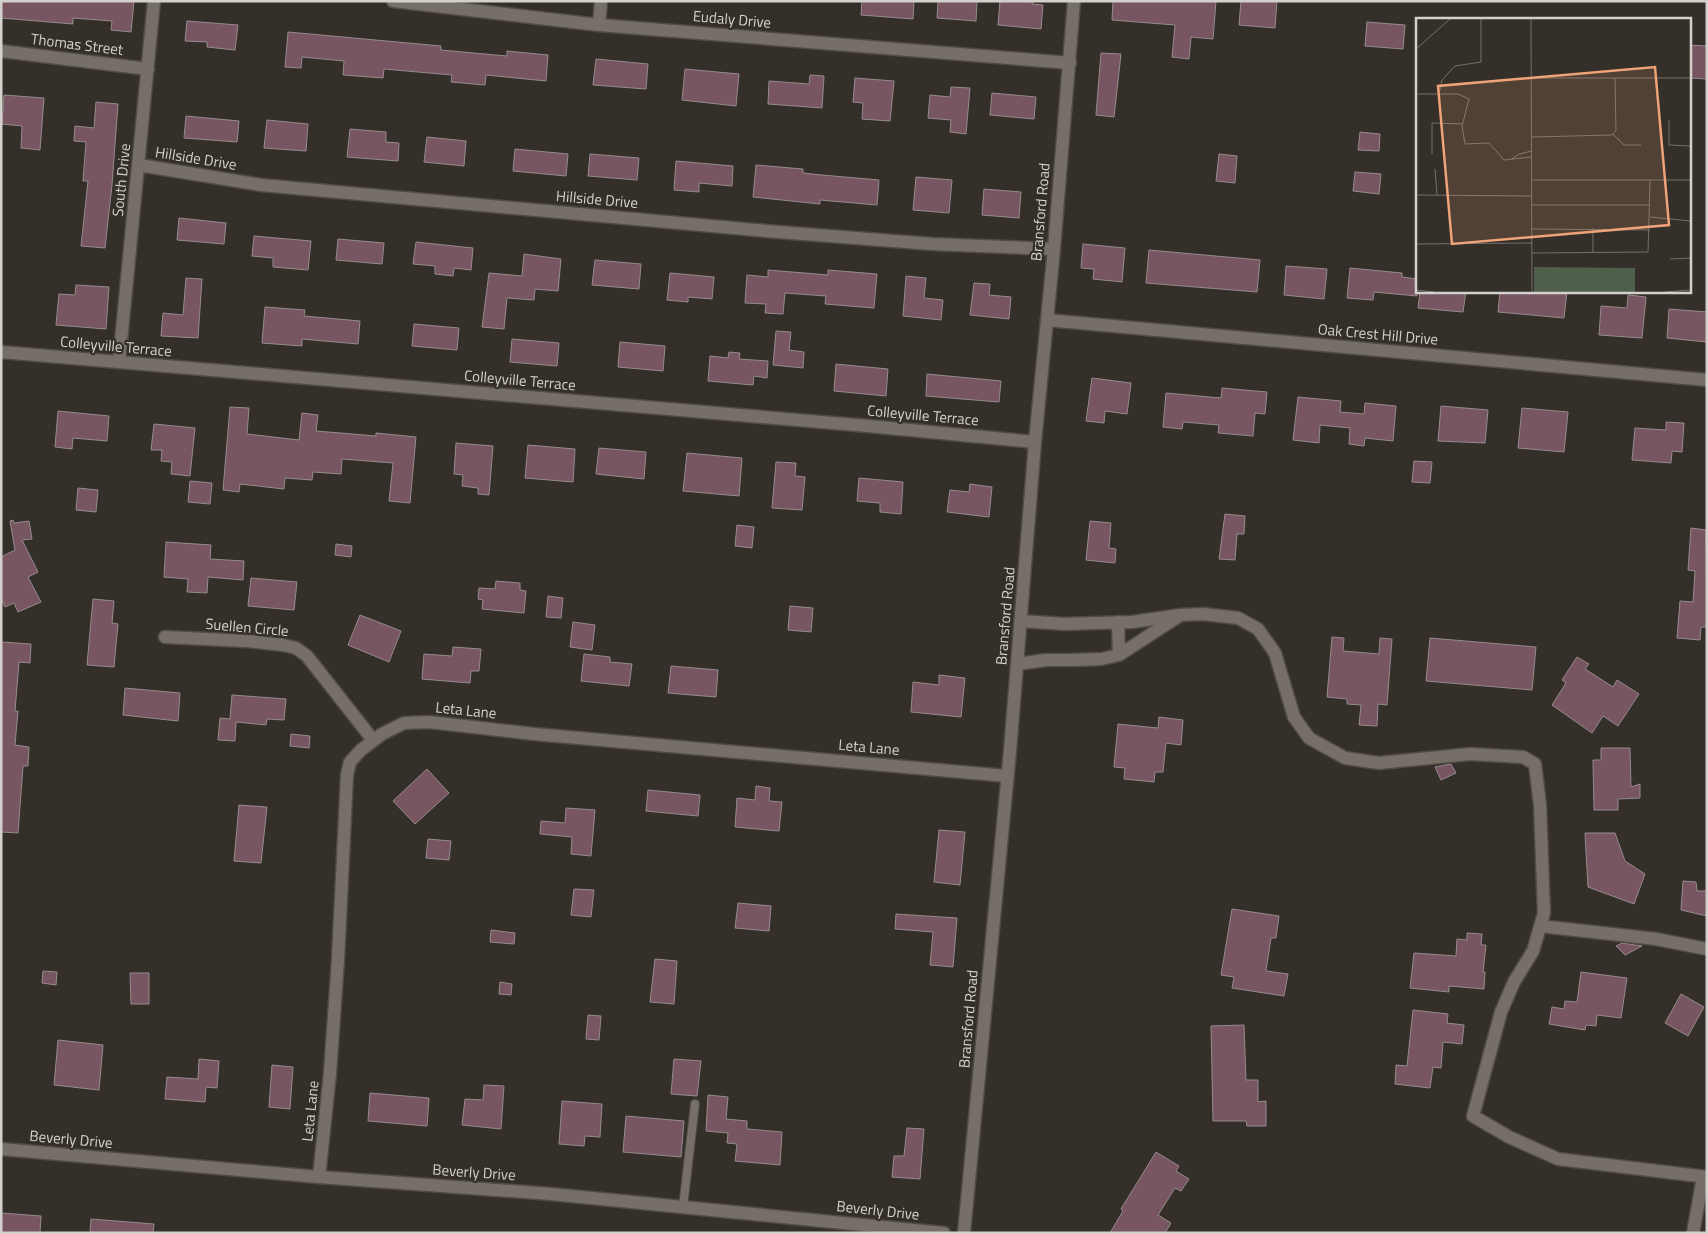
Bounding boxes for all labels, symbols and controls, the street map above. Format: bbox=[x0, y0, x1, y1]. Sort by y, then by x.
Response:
street label: Eudaly Drive bbox=[692, 4, 772, 34]
inset map bbox=[1416, 18, 1690, 292]
street label: Thomas Street bbox=[30, 27, 125, 61]
street label: Hillside Drive bbox=[154, 140, 238, 176]
street label: South Drive bbox=[106, 142, 136, 218]
street label: Bransford Road bbox=[1024, 162, 1056, 262]
street label: Hillside Drive bbox=[555, 184, 639, 214]
street label: Oak Crest Hill Drive bbox=[1317, 317, 1439, 351]
street label: Colleyville Terrace bbox=[59, 330, 173, 362]
street label: Colleyville Terrace bbox=[463, 364, 577, 396]
street label: Colleyville Terrace bbox=[866, 399, 980, 431]
street label: Bransford Road bbox=[989, 566, 1021, 666]
street label: Suellen Circle bbox=[204, 612, 290, 642]
street label: Leta Lane bbox=[434, 695, 498, 725]
street label: Leta Lane bbox=[838, 733, 900, 761]
street label: Bransford Road bbox=[952, 969, 984, 1069]
street label: Leta Lane bbox=[295, 1079, 325, 1143]
street label: Beverly Drive bbox=[28, 1124, 114, 1154]
street label: Beverly Drive bbox=[432, 1158, 516, 1186]
street label: Beverly Drive bbox=[835, 1194, 921, 1226]

